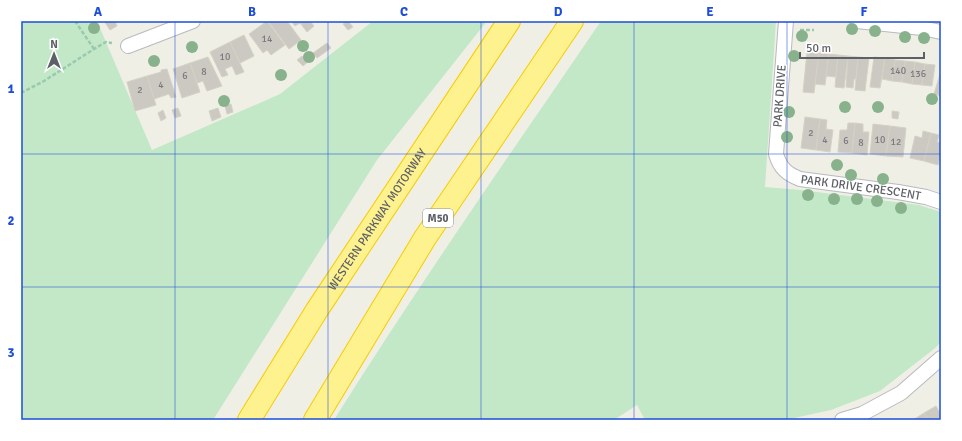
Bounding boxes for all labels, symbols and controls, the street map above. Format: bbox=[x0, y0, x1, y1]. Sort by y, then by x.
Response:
text: A bbox=[94, 4, 103, 20]
text: B bbox=[248, 4, 256, 20]
text: C bbox=[400, 4, 408, 20]
text: D bbox=[554, 4, 563, 20]
text: E bbox=[706, 4, 714, 20]
text: F bbox=[861, 4, 868, 20]
house number: 14 bbox=[262, 33, 273, 45]
north arrow bbox=[34, 34, 74, 74]
scale bar bbox=[800, 34, 924, 60]
text: N bbox=[50, 38, 58, 51]
text: 50 m bbox=[806, 41, 831, 56]
house number: 10 bbox=[220, 51, 230, 63]
street label: PARK DRIVE bbox=[770, 64, 790, 128]
house number: 140 bbox=[890, 65, 906, 77]
house number: 8 bbox=[201, 66, 207, 78]
house number: 136 bbox=[910, 68, 926, 80]
house number: 6 bbox=[182, 70, 188, 82]
house number: 4 bbox=[158, 79, 164, 91]
text: 1 bbox=[7, 81, 15, 97]
house number: 2 bbox=[137, 84, 143, 96]
house number: 2 bbox=[808, 127, 814, 139]
house number: 4 bbox=[822, 134, 828, 146]
house number: 10 bbox=[875, 134, 885, 146]
house number: 6 bbox=[843, 135, 849, 147]
house number: 12 bbox=[891, 136, 901, 148]
house number: 8 bbox=[858, 137, 864, 149]
street label: WESTERN PARKWAY MOTORWAY bbox=[325, 146, 430, 293]
street label: PARK DRIVE CRESCENT bbox=[800, 172, 922, 203]
road number: M50 bbox=[423, 209, 453, 227]
text: 2 bbox=[7, 213, 15, 229]
text: 3 bbox=[7, 345, 15, 361]

